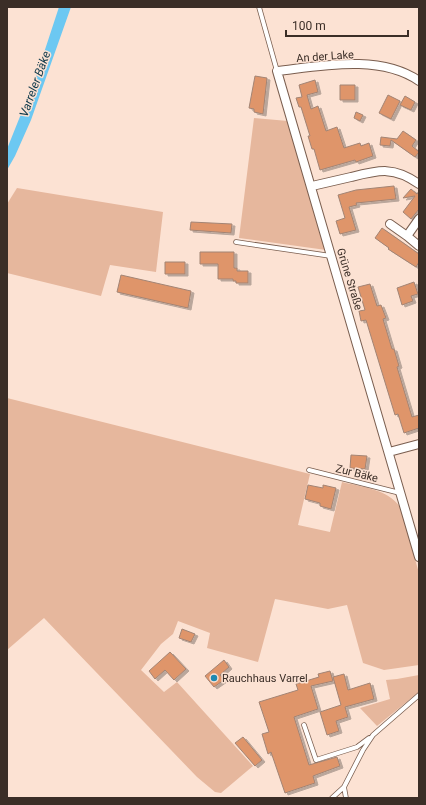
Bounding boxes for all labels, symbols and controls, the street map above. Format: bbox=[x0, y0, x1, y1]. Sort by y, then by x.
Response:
scale bar bbox=[286, 12, 408, 38]
text: 100 m bbox=[292, 19, 326, 33]
street label: An der Lake bbox=[296, 48, 354, 65]
water label: Varreler Bäke bbox=[17, 49, 53, 119]
street label: Grüne Straße bbox=[334, 247, 365, 312]
street label: Zur Bäke bbox=[334, 462, 380, 485]
place label: Rauchhaus Varrel bbox=[222, 672, 308, 685]
marker: Rauchhaus Varrel bbox=[209, 673, 219, 683]

